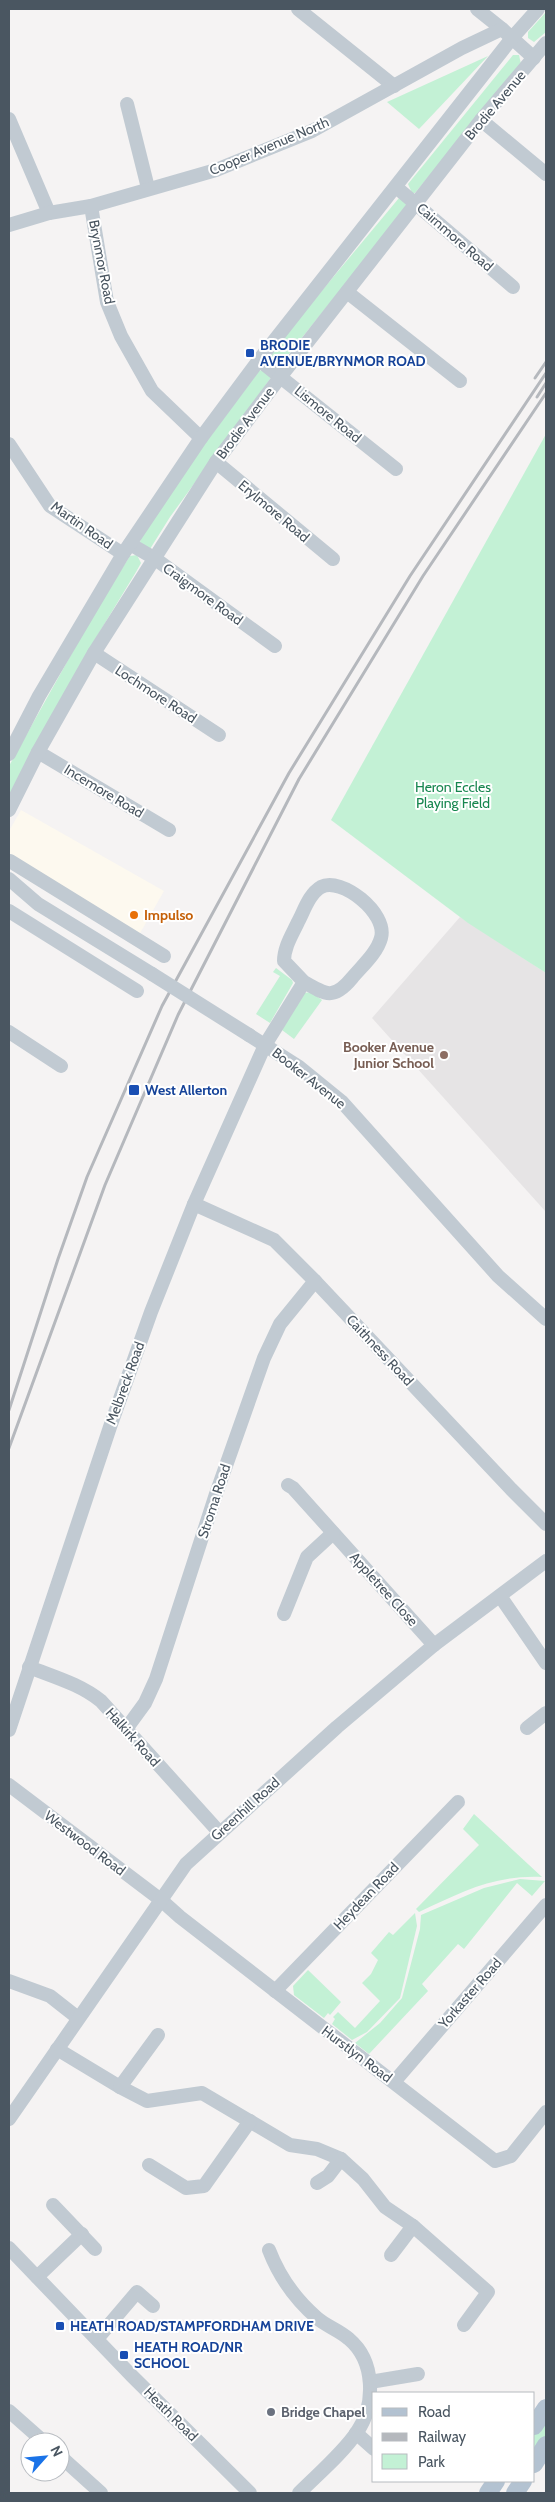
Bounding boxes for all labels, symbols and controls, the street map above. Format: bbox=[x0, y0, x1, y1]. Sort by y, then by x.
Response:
street label: Brodie Avenue bbox=[461, 66, 529, 144]
street label: Cooper Avenue North bbox=[207, 113, 331, 179]
street label: Cairnmore Road bbox=[413, 199, 497, 275]
street label: Brynmor Road bbox=[85, 218, 119, 306]
place label: BRODIE AVENUE/BRYNMOR ROAD bbox=[260, 336, 426, 370]
marker: BRODIE AVENUE/BRYNMOR ROAD bbox=[244, 347, 256, 359]
street label: Lismore Road bbox=[291, 382, 365, 446]
street label: Brodie Avenue bbox=[212, 383, 278, 463]
street label: Erylmore Road bbox=[235, 476, 313, 546]
street label: Martin Road bbox=[48, 497, 116, 553]
street label: Craigmore Road bbox=[160, 559, 246, 629]
street label: Lochmore Road bbox=[112, 661, 200, 727]
street label: Incemore Road bbox=[61, 760, 147, 822]
park label: Heron Eccles Playing Field bbox=[415, 778, 491, 812]
place label: Impulso bbox=[144, 906, 193, 924]
marker: Impulso bbox=[128, 909, 140, 921]
place label: Booker Avenue Junior School bbox=[343, 1038, 434, 1072]
street label: Booker Avenue bbox=[268, 1044, 350, 1112]
marker: Booker Avenue Junior School bbox=[438, 1049, 450, 1061]
place label: West Allerton bbox=[145, 1081, 227, 1099]
marker: West Allerton bbox=[127, 1083, 141, 1097]
street label: Caithness Road bbox=[342, 1311, 418, 1389]
street label: Melbreck Road bbox=[102, 1339, 148, 1427]
street label: Stroma Road bbox=[194, 1462, 234, 1540]
street label: Appletree Close bbox=[346, 1548, 422, 1630]
street label: Halkirk Road bbox=[102, 1704, 164, 1770]
street label: Greenhill Road bbox=[207, 1773, 283, 1845]
street label: Westwood Road bbox=[41, 1807, 129, 1879]
street label: Heydean Road bbox=[329, 1859, 403, 1933]
street label: Yorkaster Road bbox=[434, 1954, 505, 2033]
street label: Hurstlyn Road bbox=[318, 2022, 396, 2086]
place label: HEATH ROAD/STAMPFORDHAM DRIVE bbox=[70, 2317, 314, 2335]
marker: HEATH ROAD/STAMPFORDHAM DRIVE bbox=[54, 2320, 66, 2332]
place label: HEATH ROAD/NR SCHOOL bbox=[134, 2338, 243, 2372]
marker: HEATH ROAD/NR SCHOOL bbox=[118, 2349, 130, 2361]
street label: Heath Road bbox=[140, 2383, 202, 2445]
legend bbox=[372, 2392, 535, 2482]
place label: Bridge Chapel bbox=[281, 2403, 365, 2421]
text: Road bbox=[418, 2403, 451, 2421]
marker: Bridge Chapel bbox=[265, 2406, 277, 2418]
text: Railway bbox=[418, 2428, 467, 2446]
north arrow bbox=[20, 2432, 70, 2482]
text: N bbox=[46, 2443, 67, 2460]
text: Park bbox=[418, 2453, 445, 2471]

